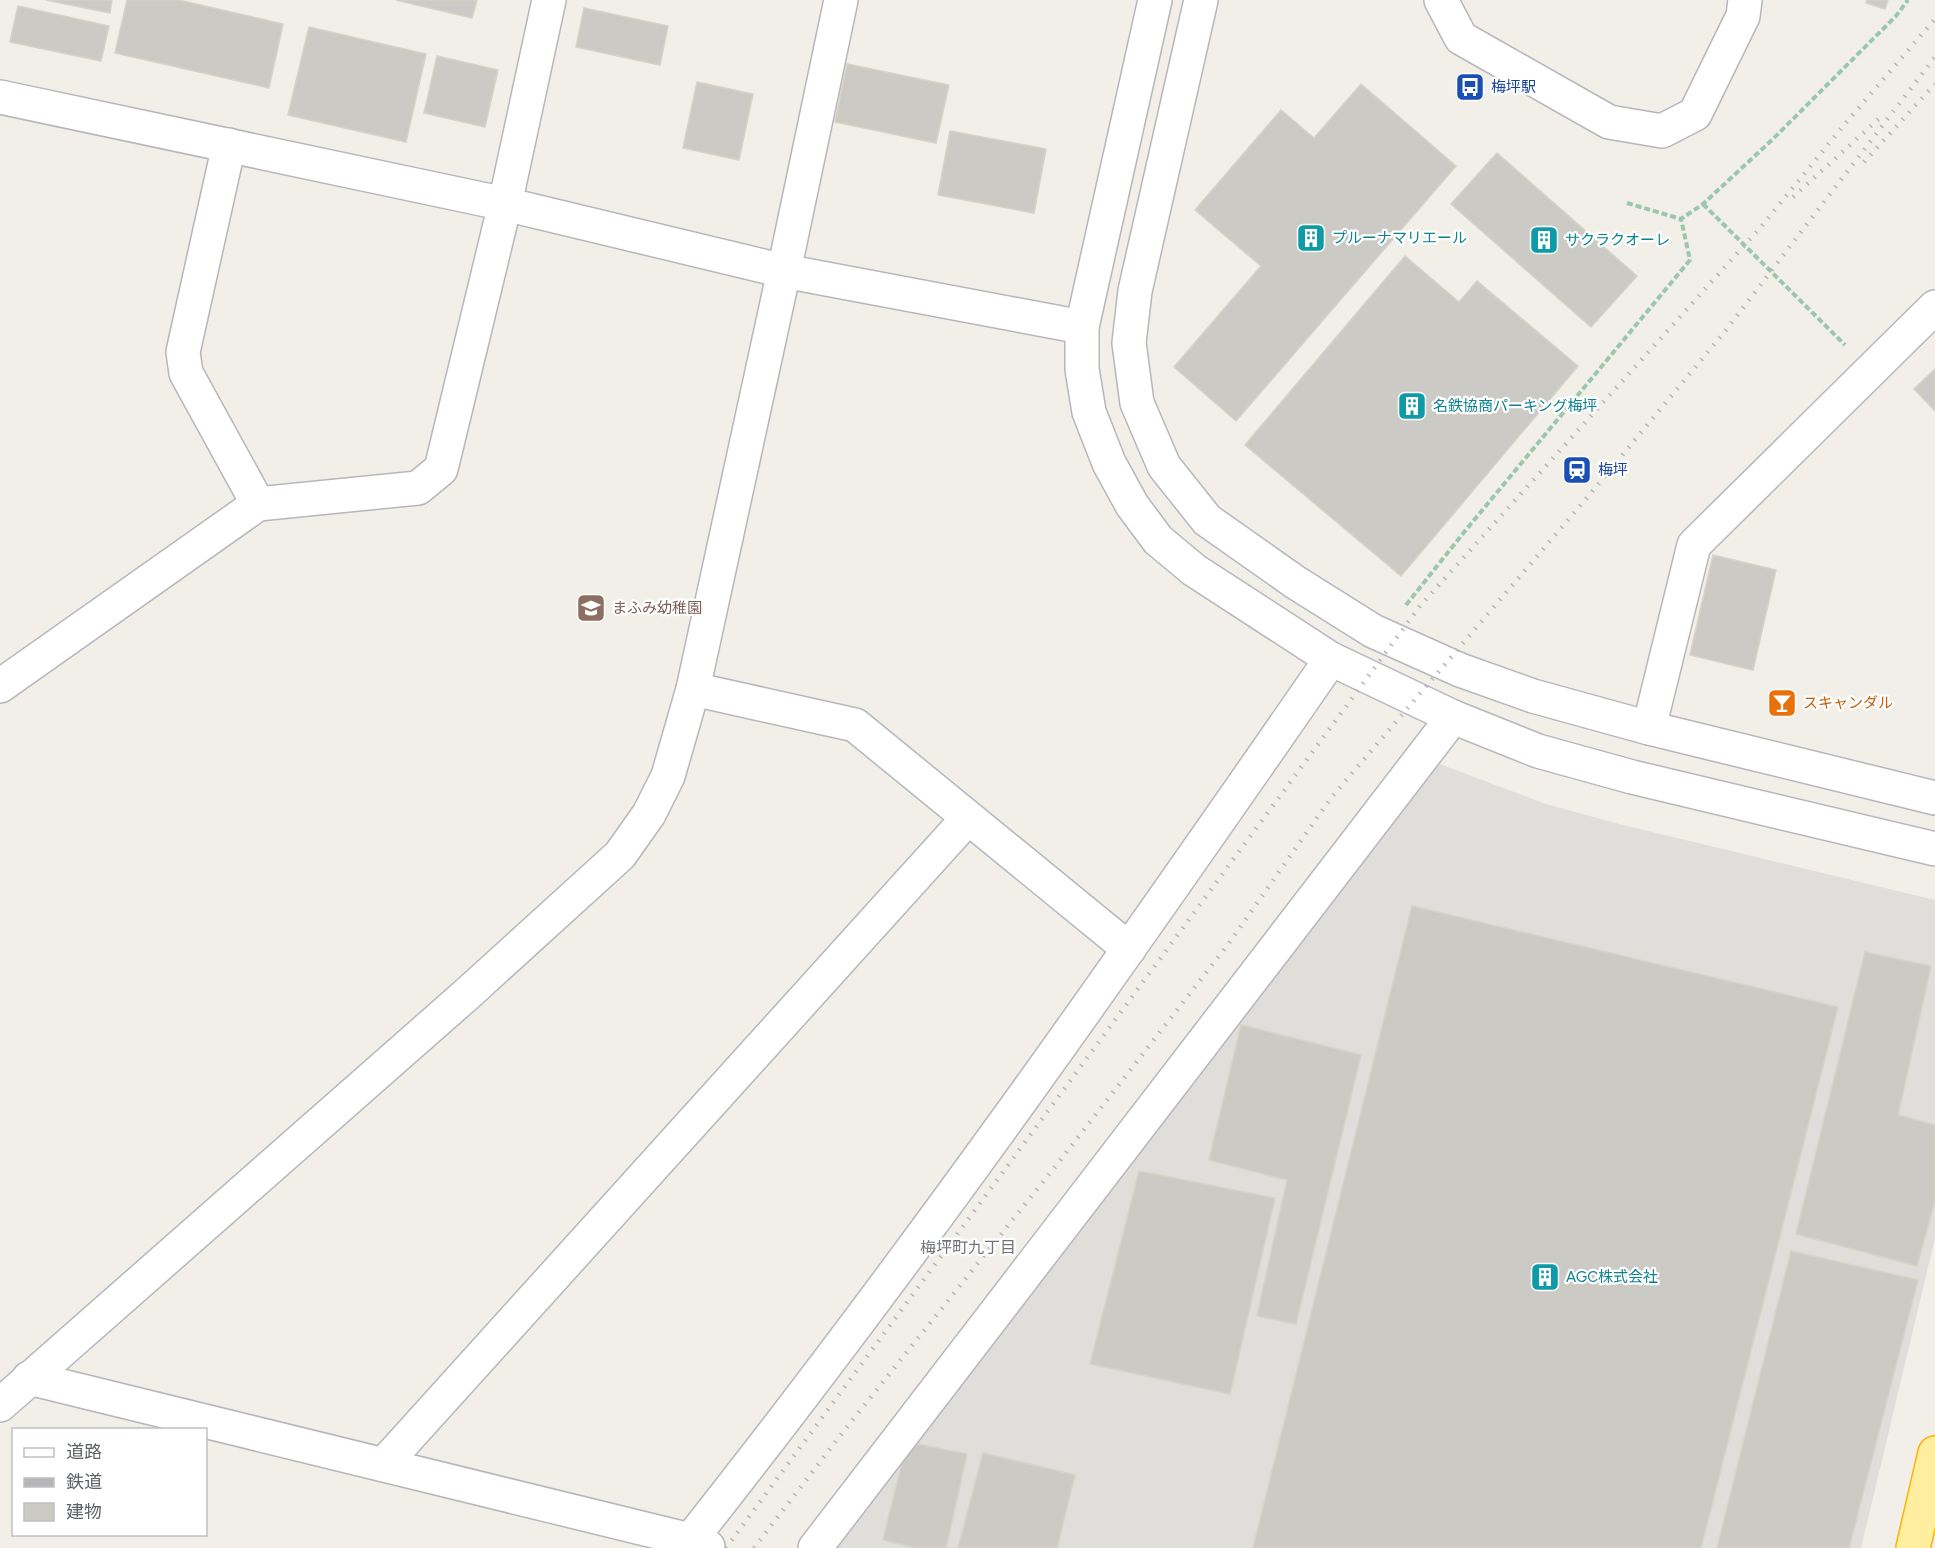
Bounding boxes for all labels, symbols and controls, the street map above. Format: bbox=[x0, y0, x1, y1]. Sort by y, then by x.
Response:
bus stop icon: 梅坪駅 bbox=[1454, 71, 1486, 103]
place label: 梅坪駅 bbox=[1491, 78, 1536, 96]
building icon: プルーナマリエール bbox=[1295, 222, 1327, 254]
building icon: サクラクオーレ bbox=[1528, 224, 1560, 256]
place label: プルーナマリエール bbox=[1332, 229, 1467, 247]
place label: サクラクオーレ bbox=[1565, 231, 1670, 249]
building icon: 名鉄協商パーキング梅坪 bbox=[1396, 390, 1428, 422]
place label: 名鉄協商パーキング梅坪 bbox=[1433, 397, 1598, 415]
station icon: 梅坪 bbox=[1561, 454, 1593, 486]
place label: 梅坪 bbox=[1598, 461, 1628, 479]
school or university icon: まふみ幼稚園 bbox=[575, 592, 607, 624]
place label: まふみ幼稚園 bbox=[612, 599, 702, 617]
bar icon: スキャンダル bbox=[1766, 687, 1798, 719]
place label: スキャンダル bbox=[1803, 694, 1893, 712]
district label: 梅坪町九丁目 bbox=[920, 1238, 1016, 1257]
building icon: AGC株式会社 bbox=[1529, 1261, 1561, 1293]
place label: AGC株式会社 bbox=[1566, 1268, 1658, 1286]
legend bbox=[12, 1428, 207, 1536]
text: 道路 bbox=[66, 1441, 102, 1463]
text: 鉄道 bbox=[66, 1471, 102, 1493]
text: 建物 bbox=[66, 1501, 102, 1523]

